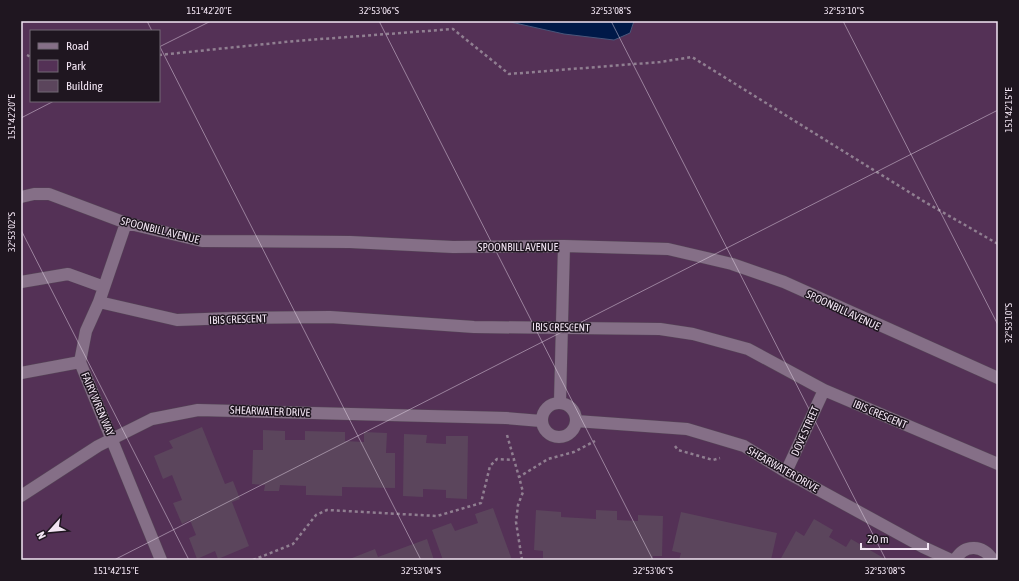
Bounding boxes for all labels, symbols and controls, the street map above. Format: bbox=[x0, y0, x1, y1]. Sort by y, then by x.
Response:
text: 151°42'20"E bbox=[187, 5, 232, 16]
text: 32°53'06"S bbox=[359, 5, 399, 16]
text: 32°53'08"S bbox=[591, 5, 631, 16]
text: 32°53'10"S bbox=[824, 5, 864, 16]
legend bbox=[30, 30, 160, 102]
text: Road bbox=[66, 39, 89, 53]
text: Park bbox=[66, 59, 87, 73]
text: Building bbox=[66, 79, 104, 93]
text: 151°42'15"E bbox=[1003, 87, 1014, 132]
text: 151°42'20"E bbox=[6, 94, 17, 139]
text: 32°53'02"S bbox=[6, 212, 17, 252]
street label: SPOONBILL AVENUE bbox=[120, 214, 201, 246]
street label: SPOONBILL AVENUE bbox=[478, 241, 558, 253]
street label: SPOONBILL AVENUE bbox=[804, 288, 882, 333]
text: 32°53'10"S bbox=[1003, 303, 1014, 343]
street label: IBIS CRESCENT bbox=[209, 312, 267, 326]
street label: IBIS CRESCENT bbox=[532, 320, 590, 334]
street label: FAIRY WREN WAY bbox=[79, 370, 117, 438]
street label: IBIS CRESCENT bbox=[851, 397, 909, 431]
street label: SHEARWATER DRIVE bbox=[230, 404, 311, 418]
street label: DOVE STREET bbox=[789, 404, 821, 458]
street label: SHEARWATER DRIVE bbox=[745, 444, 821, 494]
north arrow bbox=[30, 511, 70, 551]
scale bar bbox=[861, 525, 928, 551]
text: N bbox=[34, 530, 48, 541]
text: 20 m bbox=[867, 532, 889, 546]
text: 151°42'15"E bbox=[94, 565, 139, 576]
text: 32°53'04"S bbox=[401, 565, 441, 576]
text: 32°53'06"S bbox=[633, 565, 673, 576]
text: 32°53'08"S bbox=[865, 565, 905, 576]

